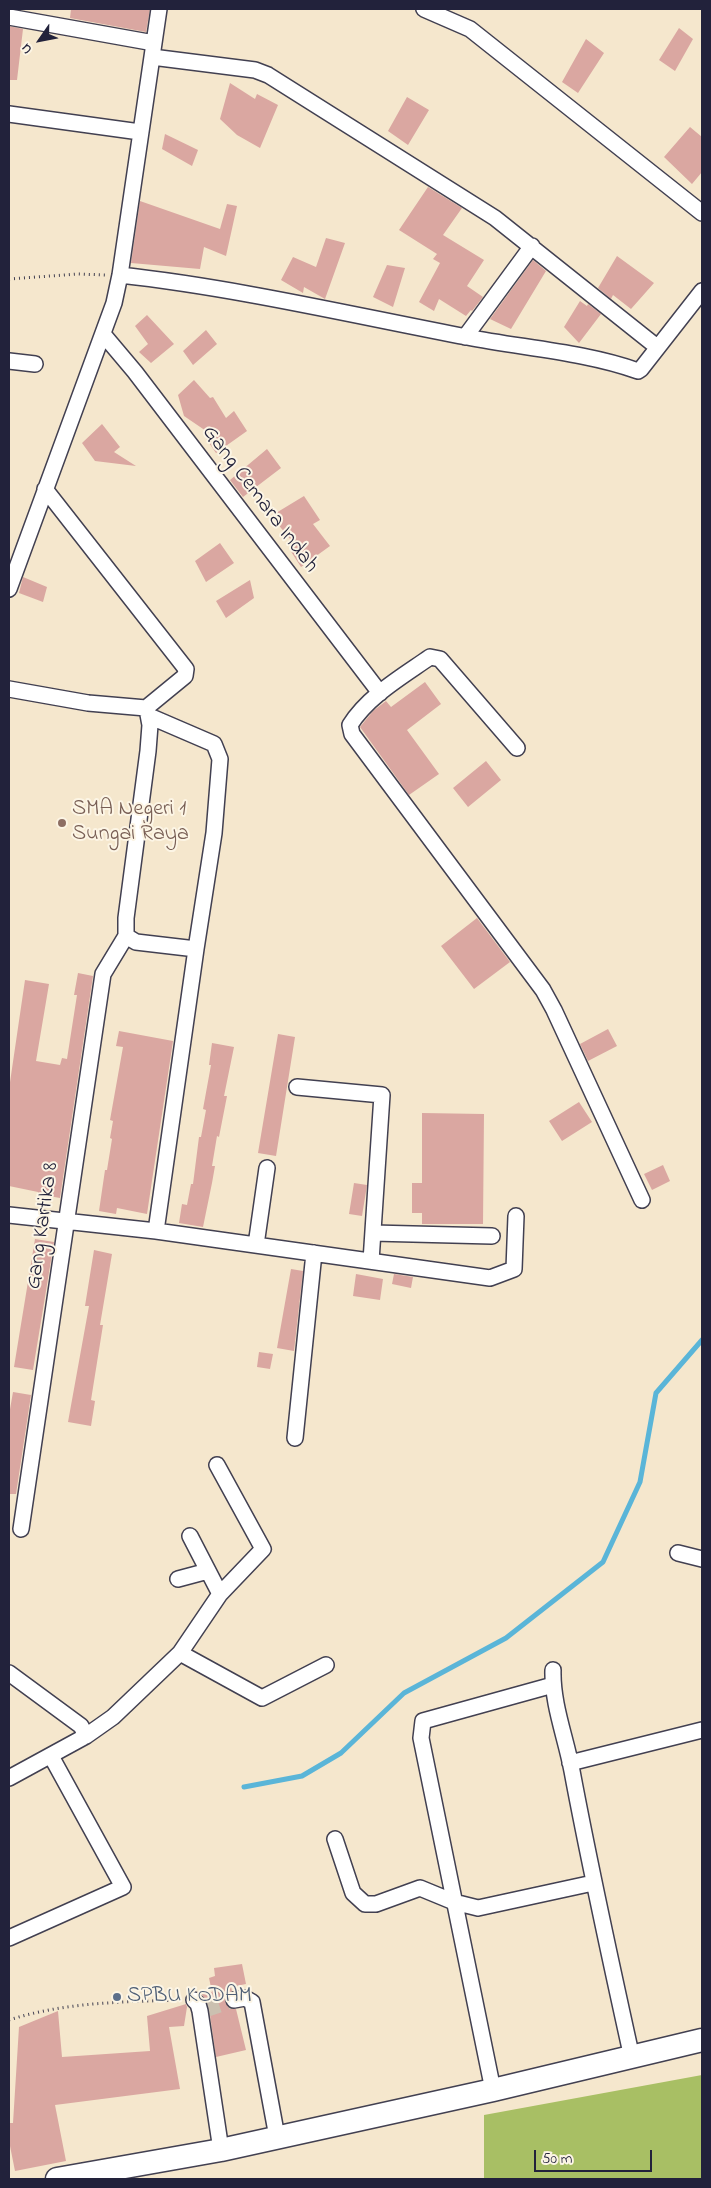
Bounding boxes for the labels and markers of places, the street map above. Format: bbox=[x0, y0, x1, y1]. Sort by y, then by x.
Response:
place label: SMA Negeri 1 Sungai Raya bbox=[72, 797, 189, 848]
marker: SMA Negeri 1 Sungai Raya bbox=[56, 817, 68, 829]
place label: SPBU KODAM bbox=[127, 1984, 252, 2010]
marker: SPBU KODAM bbox=[111, 1991, 123, 2003]

